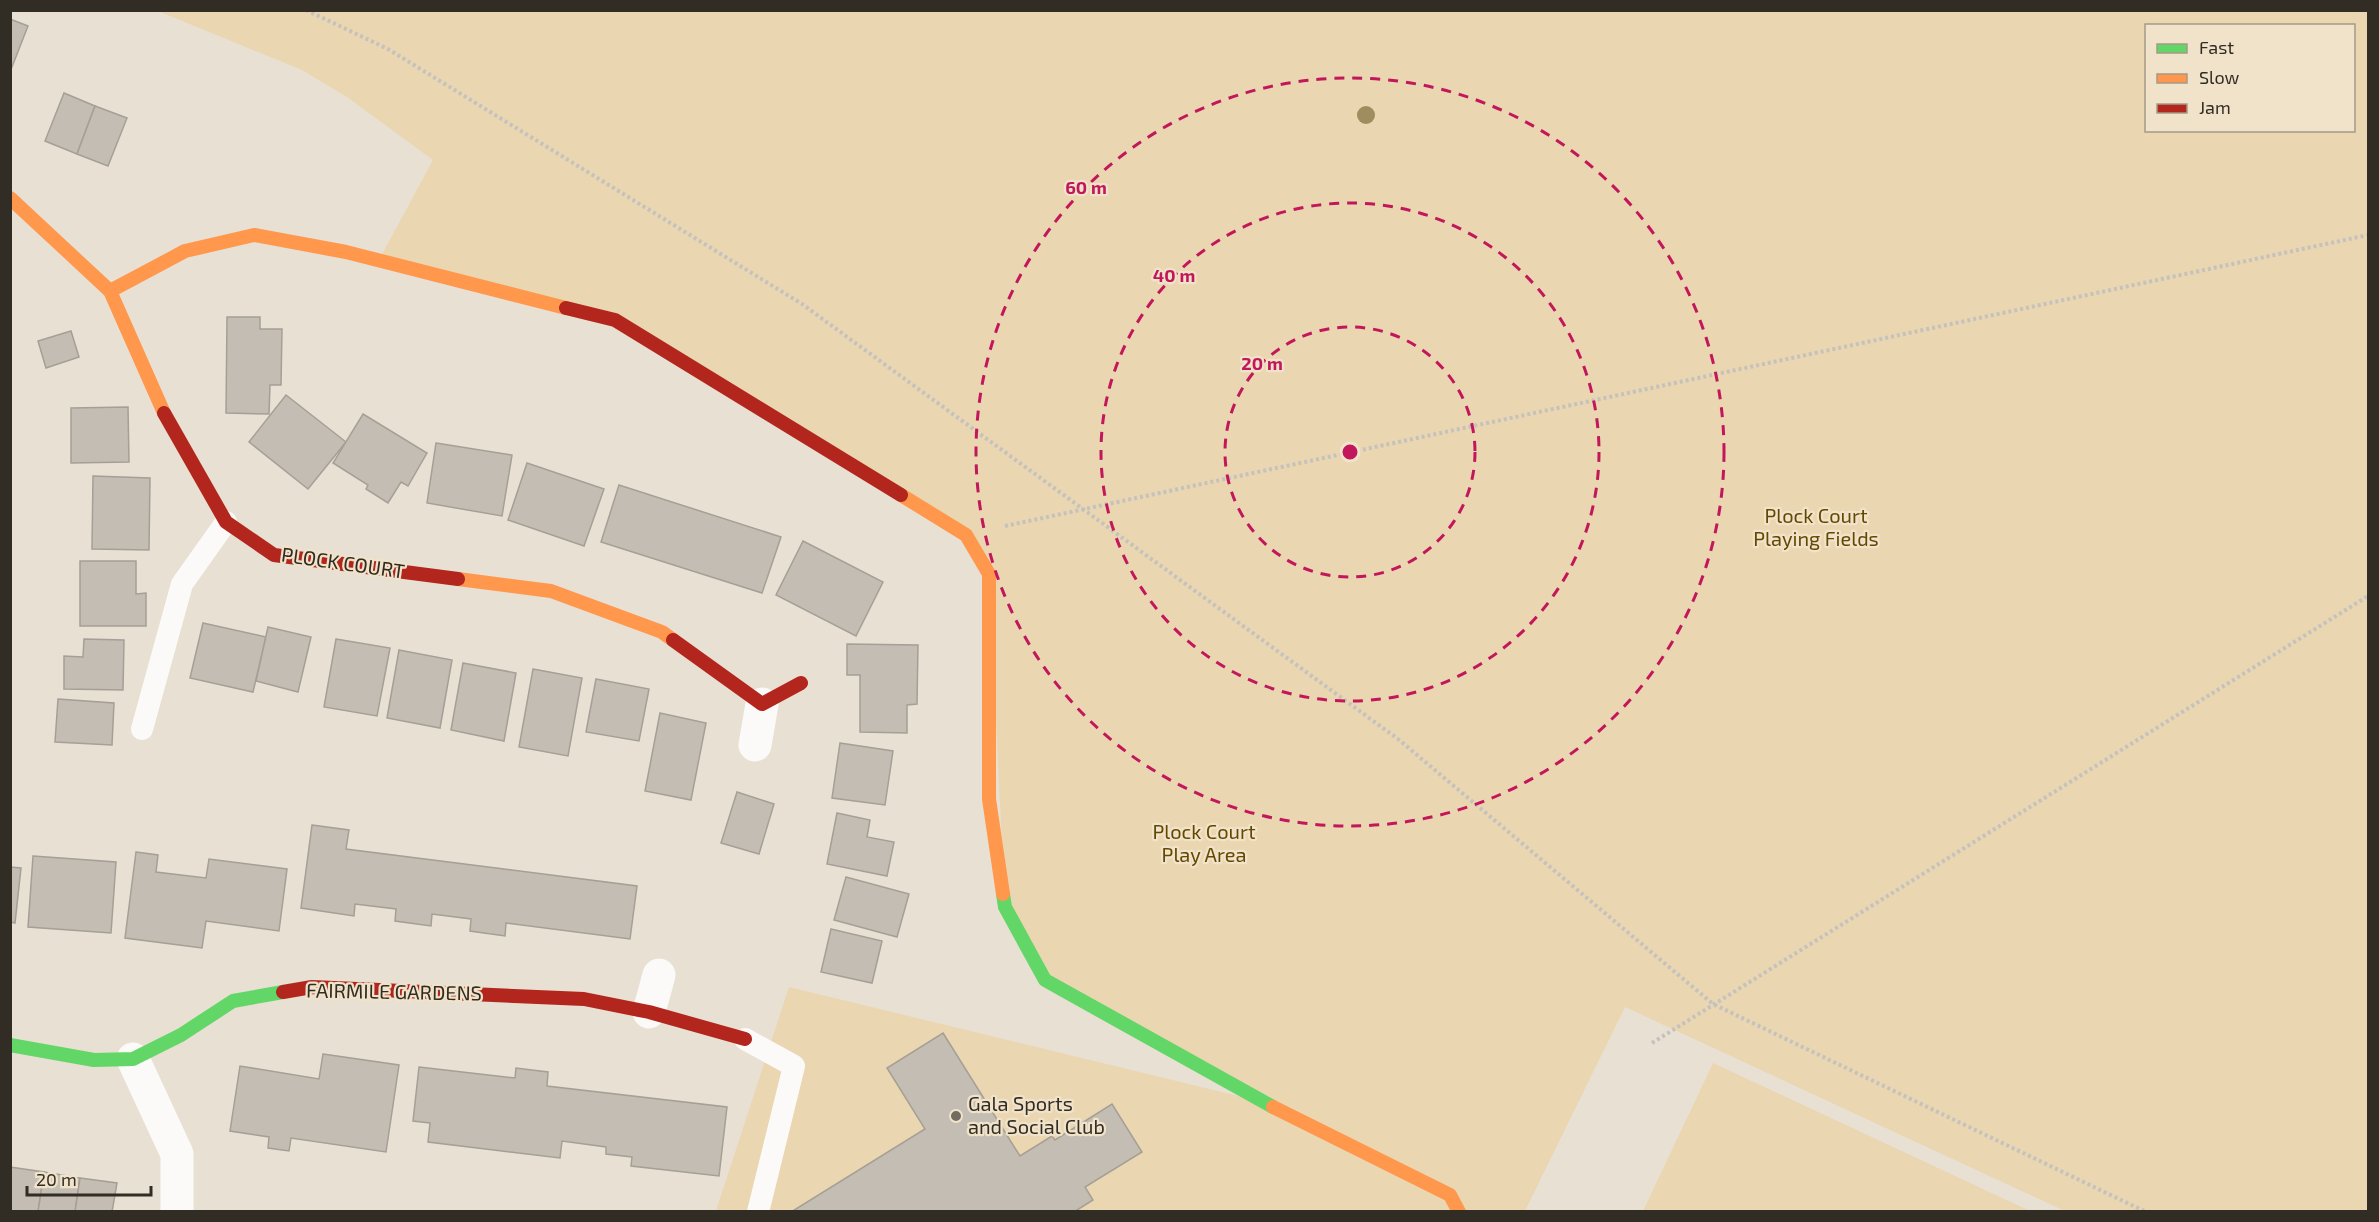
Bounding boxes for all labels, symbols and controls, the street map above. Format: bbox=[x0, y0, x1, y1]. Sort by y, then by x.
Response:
legend bbox=[2145, 24, 2355, 132]
text: Fast bbox=[2199, 36, 2234, 58]
text: Slow bbox=[2199, 66, 2240, 88]
text: Jam bbox=[2199, 96, 2231, 118]
text: 60 m bbox=[1065, 176, 1107, 198]
text: 40 m bbox=[1153, 264, 1195, 286]
text: 20 m bbox=[1241, 352, 1283, 374]
centre of rings bbox=[1340, 442, 1360, 462]
park label: Plock Court Playing Fields bbox=[1753, 503, 1879, 550]
street label: PLOCK COURT bbox=[280, 541, 407, 583]
park label: Plock Court Play Area bbox=[1152, 819, 1256, 866]
street label: FAIRMILE GARDENS bbox=[306, 977, 482, 1005]
place label: Gala Sports and Social Club bbox=[968, 1091, 1105, 1138]
marker: Gala Sports and Social Club bbox=[949, 1109, 963, 1123]
scale bar bbox=[27, 1159, 152, 1197]
text: 20 m bbox=[36, 1168, 77, 1190]

